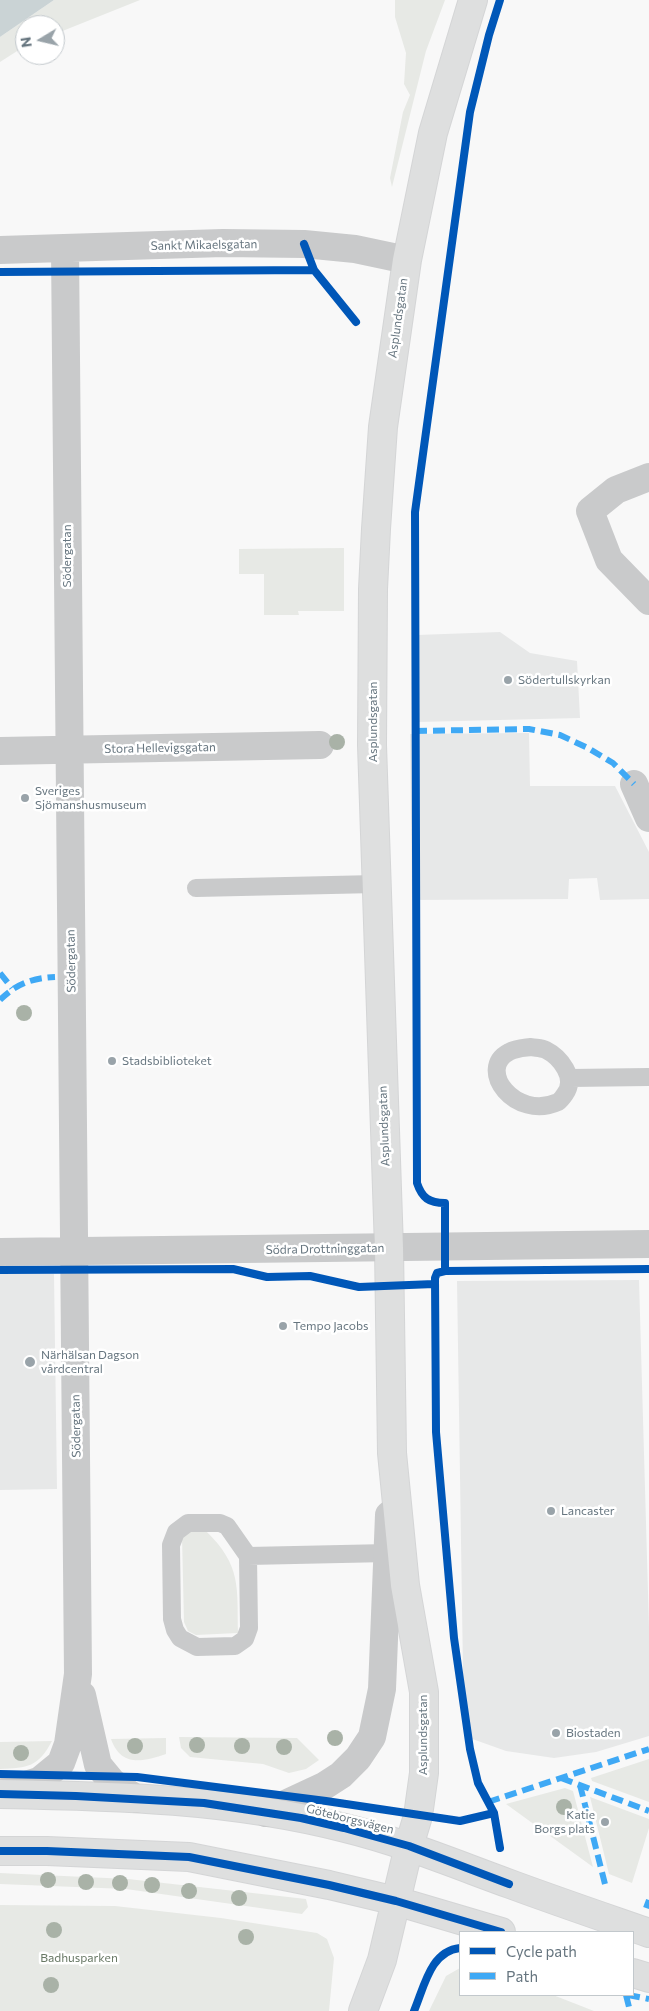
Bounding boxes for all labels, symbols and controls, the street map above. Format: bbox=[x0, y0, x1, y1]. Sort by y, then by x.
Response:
north arrow bbox=[15, 15, 65, 65]
text: N bbox=[16, 36, 35, 49]
street label: Sankt Mikaelsgatan bbox=[150, 237, 258, 253]
street label: Asplundsgatan bbox=[385, 277, 411, 359]
street label: Södergatan bbox=[60, 524, 74, 588]
place label: Södertullskyrkan bbox=[518, 673, 611, 687]
marker: Södertullskyrkan bbox=[502, 674, 514, 686]
street label: Asplundsgatan bbox=[366, 682, 380, 762]
street label: Stora Hellevigsgatan bbox=[104, 740, 216, 756]
place label: Sveriges Sjömanshusmuseum bbox=[35, 784, 147, 812]
marker: Sveriges Sjömanshusmuseum bbox=[19, 792, 31, 804]
street label: Södergatan bbox=[63, 929, 79, 993]
place label: Stadsbiblioteket bbox=[122, 1054, 212, 1068]
marker: Stadsbiblioteket bbox=[106, 1055, 118, 1067]
street label: Asplundsgatan bbox=[375, 1085, 393, 1167]
street label: Södra Drottninggatan bbox=[265, 1241, 385, 1257]
place label: Tempo Jacobs bbox=[293, 1319, 368, 1333]
marker: Tempo Jacobs bbox=[277, 1320, 289, 1332]
place label: Närhälsan Dagson vårdcentral bbox=[41, 1348, 139, 1376]
marker: Närhälsan Dagson vårdcentral bbox=[23, 1355, 37, 1369]
street label: Södergatan bbox=[68, 1394, 84, 1458]
place label: Lancaster bbox=[561, 1504, 615, 1518]
marker: Lancaster bbox=[545, 1505, 557, 1517]
street label: Asplundsgatan bbox=[416, 1695, 430, 1775]
place label: Biostaden bbox=[566, 1726, 621, 1740]
marker: Biostaden bbox=[550, 1727, 562, 1739]
street label: Göteborgsvägen bbox=[305, 1801, 395, 1837]
place label: Katie Borgs plats bbox=[534, 1808, 595, 1836]
marker: Katie Borgs plats bbox=[599, 1816, 611, 1828]
legend bbox=[459, 1931, 634, 1996]
text: Cycle path bbox=[506, 1942, 577, 1960]
park label: Badhusparken bbox=[40, 1951, 118, 1965]
text: Path bbox=[506, 1967, 538, 1985]

